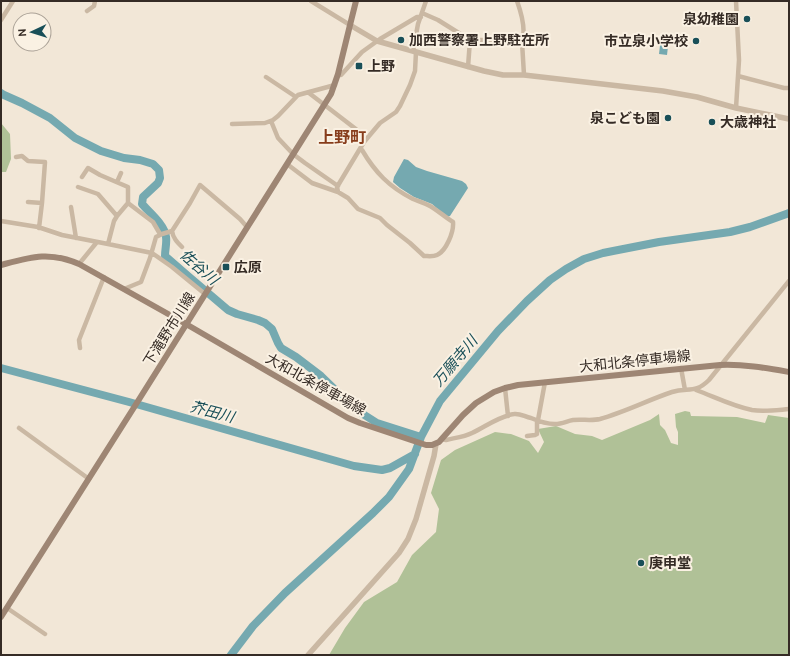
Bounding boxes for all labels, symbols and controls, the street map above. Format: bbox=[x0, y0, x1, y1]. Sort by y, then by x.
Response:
place label: 泉幼稚園 bbox=[683, 11, 739, 27]
north arrow bbox=[12, 12, 52, 52]
marker: 泉幼稚園 bbox=[742, 14, 752, 24]
text: N bbox=[16, 28, 28, 37]
place label: 加西警察署上野駐在所 bbox=[409, 32, 549, 48]
place label: 市立泉小学校 bbox=[604, 33, 688, 49]
marker: 加西警察署上野駐在所 bbox=[396, 35, 406, 45]
marker: 市立泉小学校 bbox=[691, 36, 701, 46]
place label: 上野 bbox=[367, 58, 395, 74]
marker: 上野 bbox=[354, 61, 364, 71]
place label: 泉こども園 bbox=[590, 110, 660, 126]
marker: 泉こども園 bbox=[663, 113, 673, 123]
place label: 大歳神社 bbox=[720, 114, 776, 130]
marker: 大歳神社 bbox=[707, 117, 717, 127]
district label: 上野町 bbox=[318, 128, 366, 146]
water label: 佐谷川 bbox=[177, 245, 223, 289]
place label: 広原 bbox=[234, 259, 262, 275]
marker: 広原 bbox=[221, 262, 231, 272]
street label: 下滝野市川線 bbox=[140, 289, 198, 369]
water label: 万願寺川 bbox=[429, 331, 482, 389]
street label: 大和北条停車場線 bbox=[578, 347, 692, 375]
street label: 大和北条停車場線 bbox=[263, 350, 369, 418]
water label: 芥田川 bbox=[188, 397, 238, 426]
place label: 庚申堂 bbox=[649, 555, 691, 571]
marker: 庚申堂 bbox=[636, 558, 646, 568]

